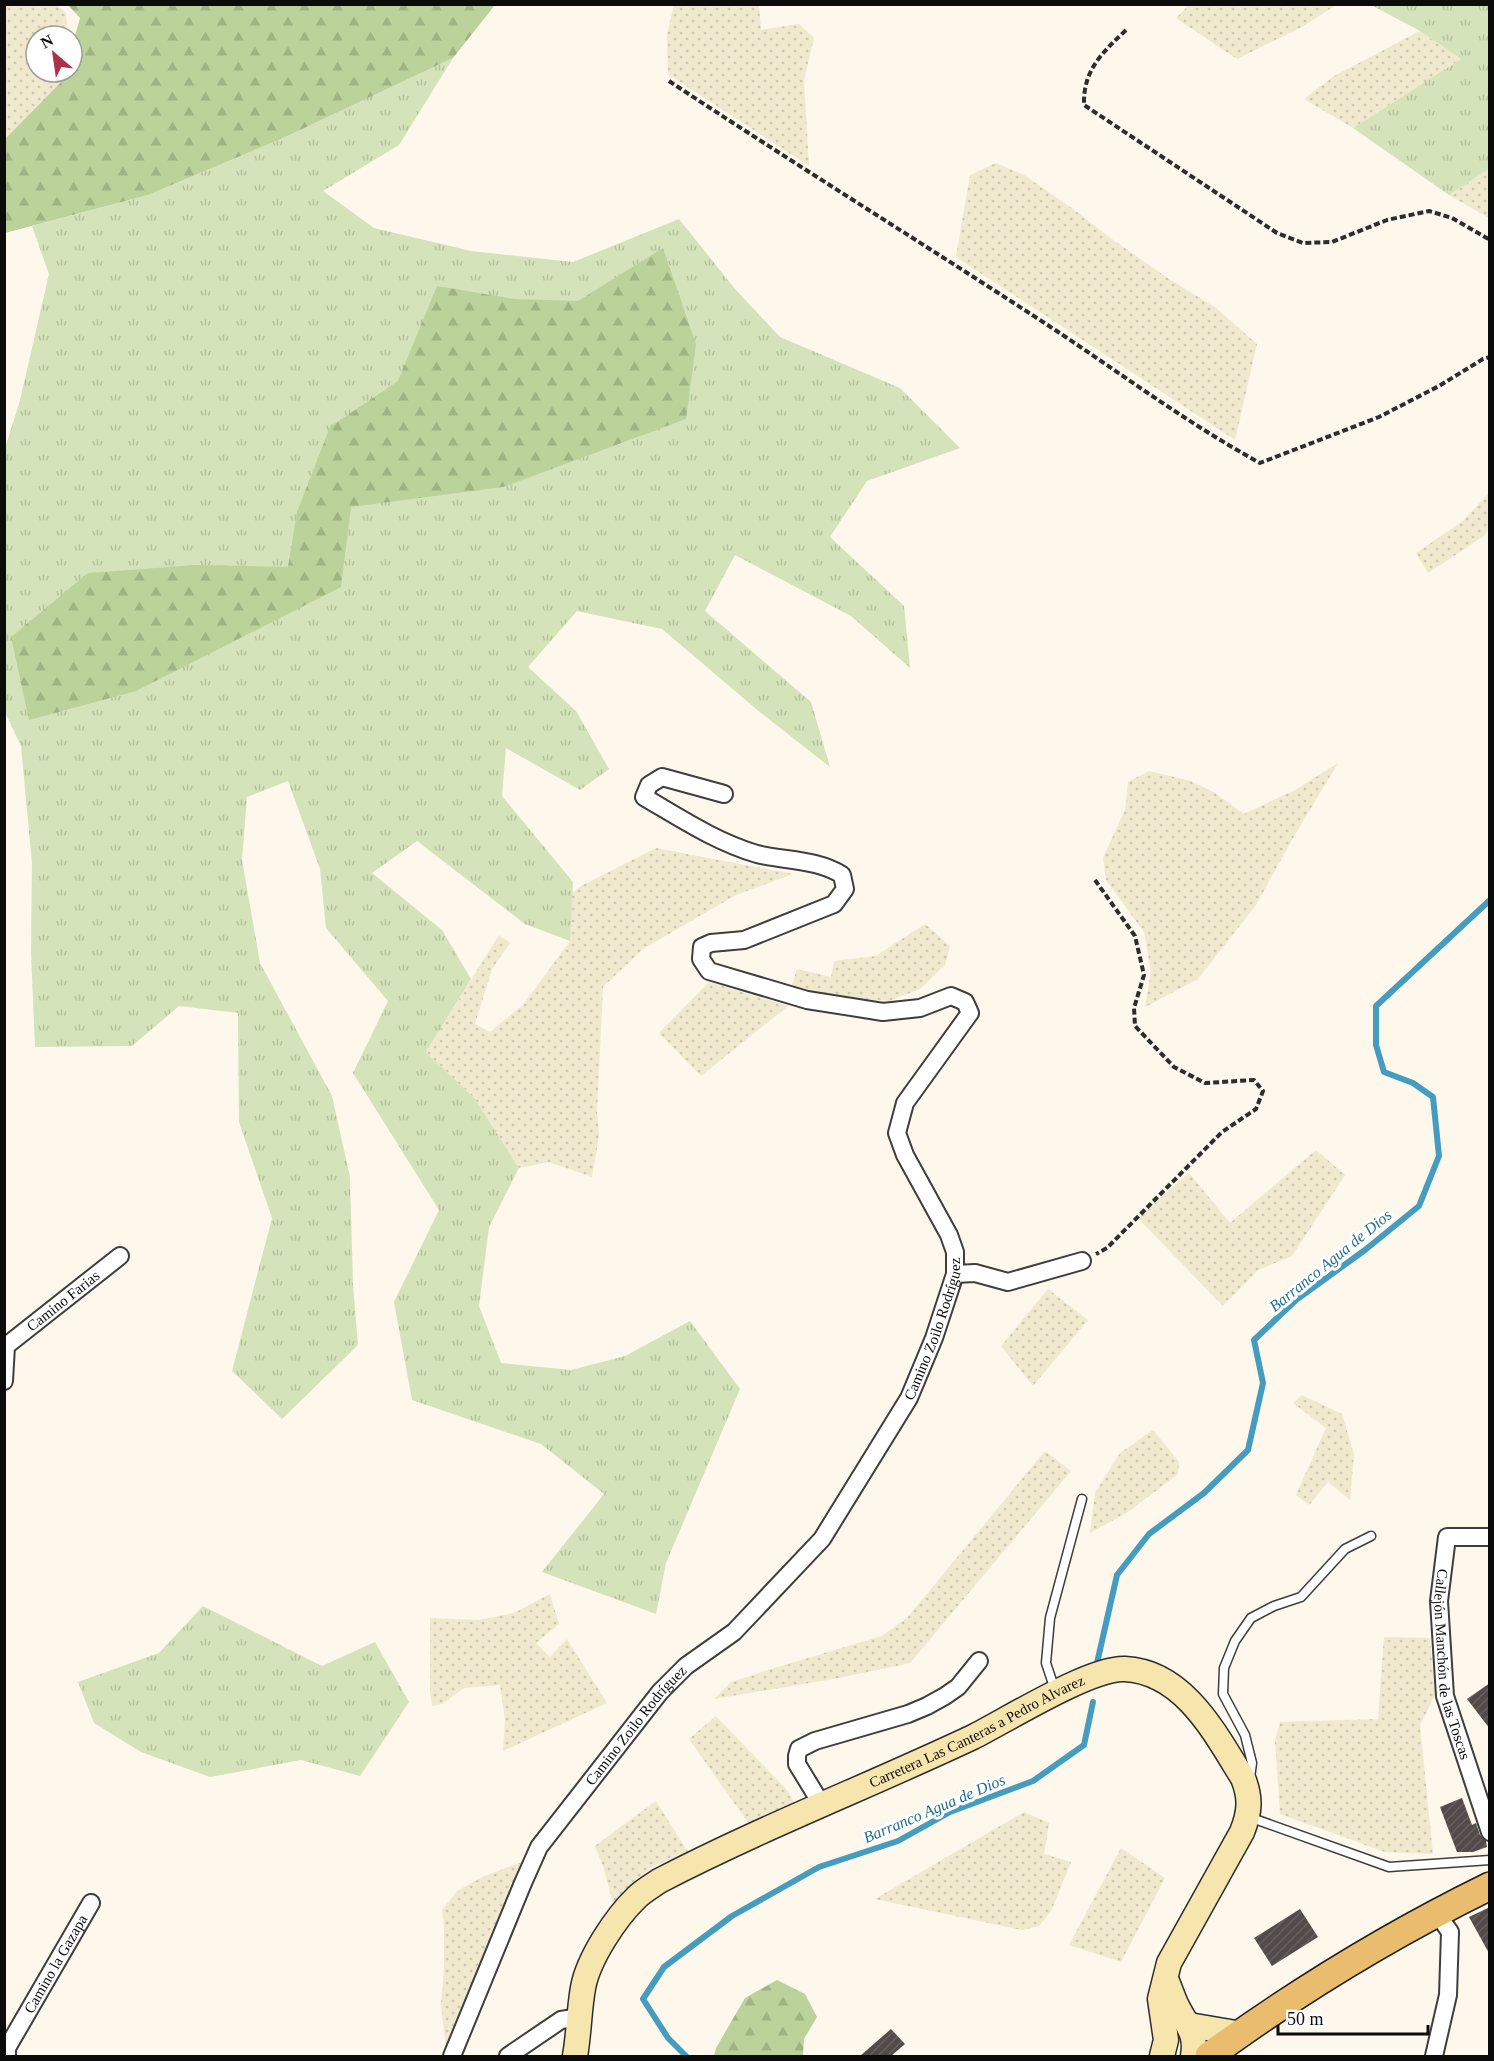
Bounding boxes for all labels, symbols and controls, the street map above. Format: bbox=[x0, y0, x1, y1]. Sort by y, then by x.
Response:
north arrow bbox=[24, 24, 84, 84]
text: N bbox=[38, 31, 57, 52]
water label: Barranco Agua de Dios bbox=[1266, 1206, 1395, 1316]
street label: Camino Zoilo Rodríguez bbox=[901, 1257, 964, 1402]
street label: Camino Farias bbox=[24, 1267, 103, 1334]
street label: Callejón Manchón de las Toscas bbox=[1431, 1568, 1473, 1762]
street label: Camino Zoilo Rodríguez bbox=[582, 1662, 690, 1788]
street label: Carretera Las Canteras a Pedro Alvarez bbox=[867, 1672, 1087, 1791]
water label: Barranco Agua de Dios bbox=[861, 1771, 1008, 1847]
street label: Camino la Gazapa bbox=[21, 1912, 91, 2016]
scale bar bbox=[1278, 1998, 1428, 2036]
text: 50 m bbox=[1287, 2009, 1324, 2029]

